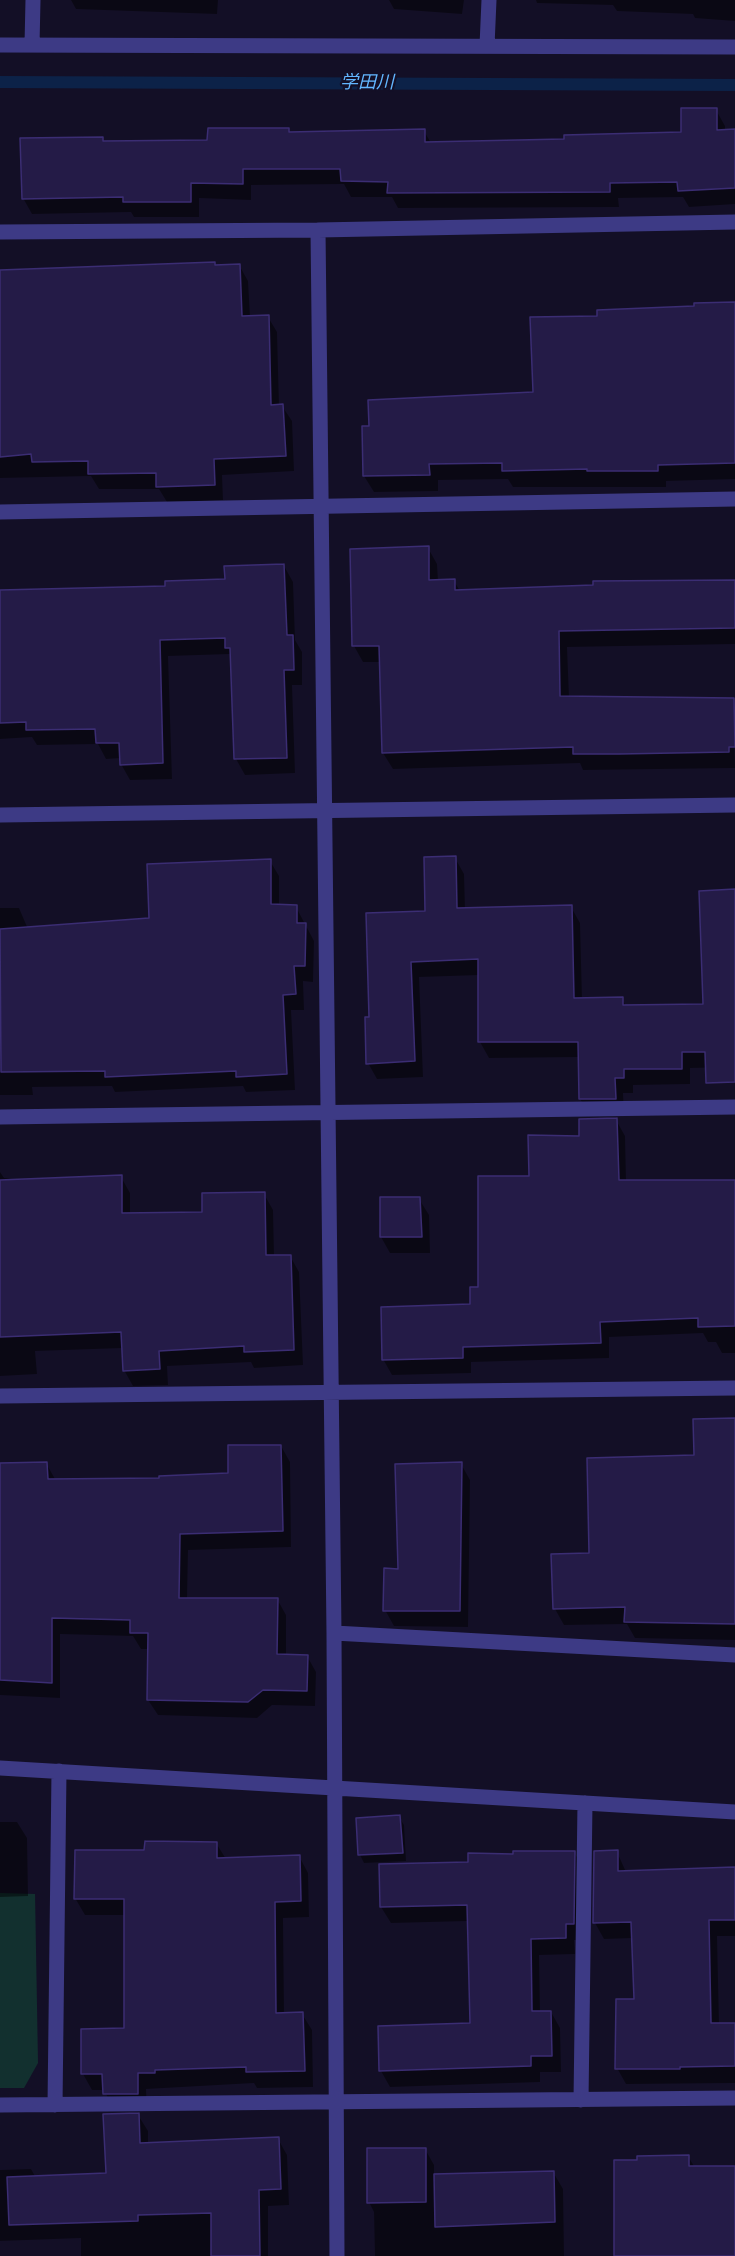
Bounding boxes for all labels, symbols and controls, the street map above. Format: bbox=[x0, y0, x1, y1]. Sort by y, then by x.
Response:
water label: 学田川 bbox=[340, 72, 394, 94]

